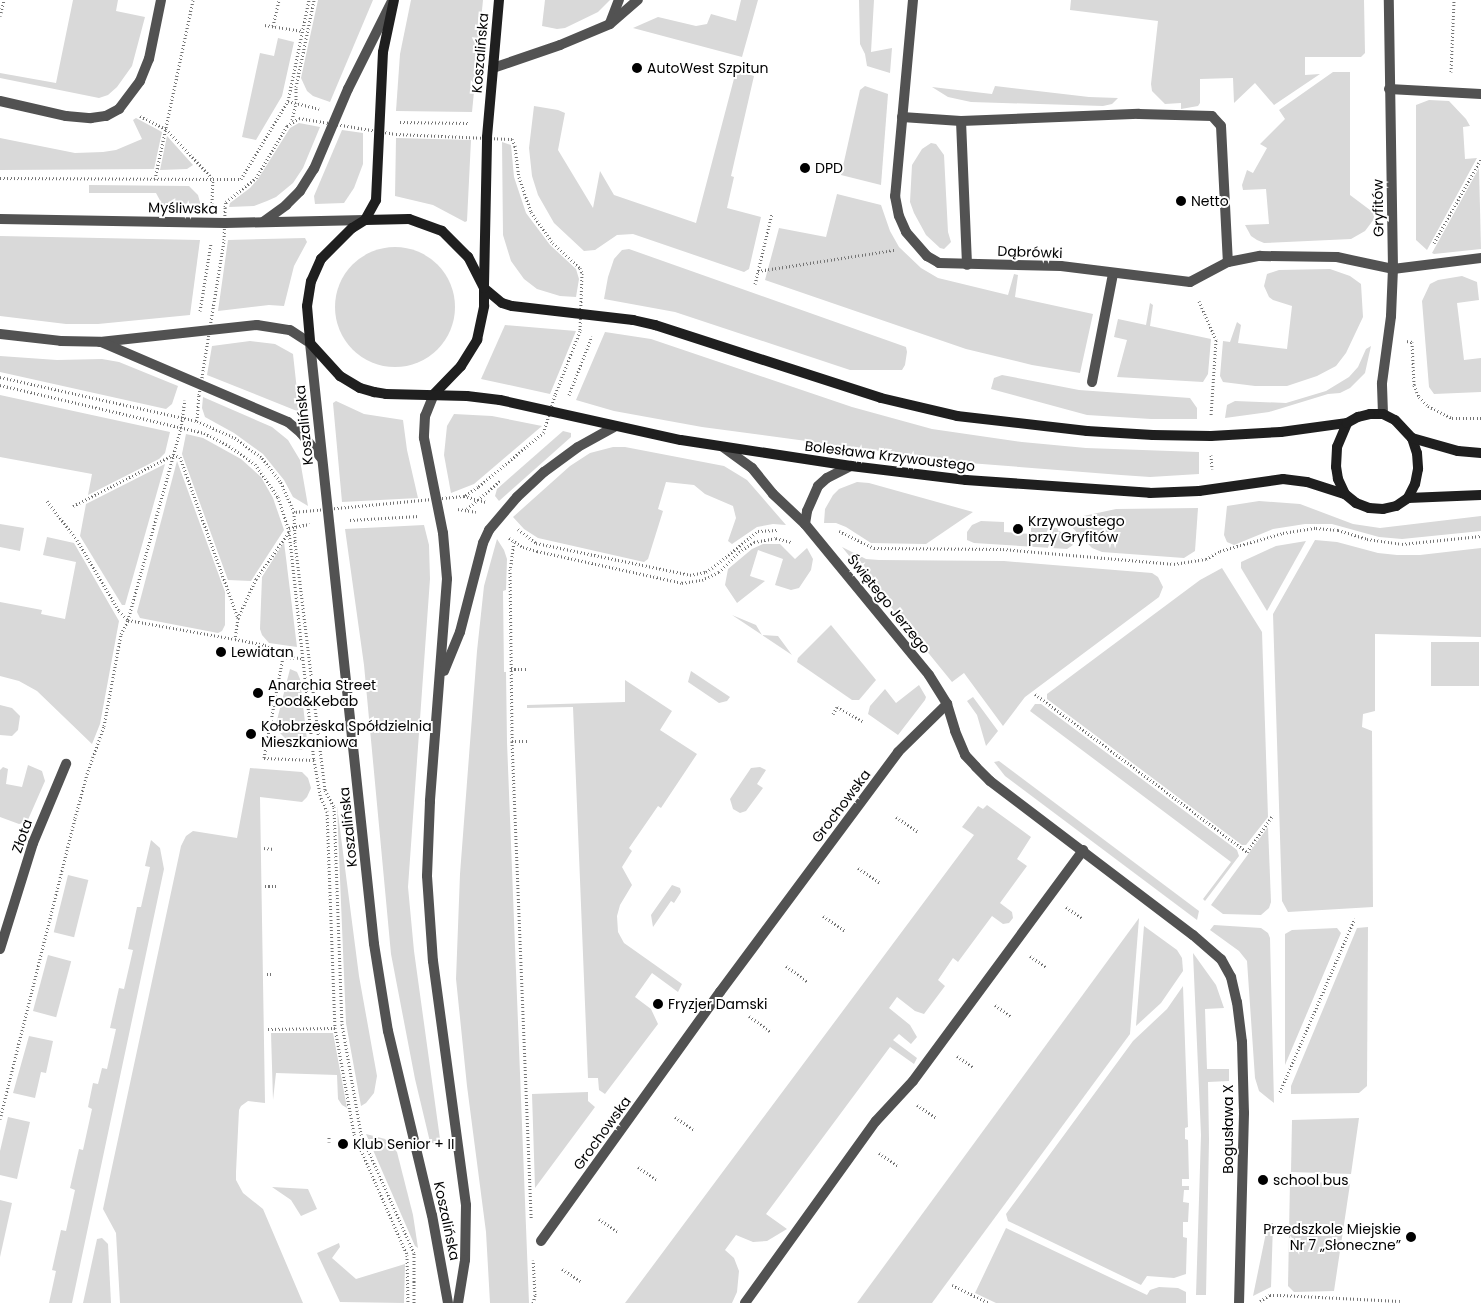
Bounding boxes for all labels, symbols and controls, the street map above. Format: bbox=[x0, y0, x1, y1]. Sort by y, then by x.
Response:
street label: Koszalińska bbox=[468, 12, 492, 94]
place label: AutoWest Szpitun bbox=[647, 60, 768, 76]
marker: AutoWest Szpitun bbox=[631, 62, 643, 74]
place label: DPD bbox=[815, 160, 843, 176]
marker: DPD bbox=[799, 162, 811, 174]
street label: Gryfitów bbox=[1369, 179, 1387, 237]
place label: Netto bbox=[1191, 193, 1229, 209]
marker: Netto bbox=[1175, 195, 1187, 207]
street label: Myśliwska bbox=[148, 199, 218, 217]
street label: Dąbrówki bbox=[997, 242, 1063, 262]
street label: Koszalińska bbox=[291, 384, 317, 466]
street label: Bolesława Krzywoustego bbox=[804, 437, 976, 475]
place label: Krzywoustego przy Gryfitów bbox=[1028, 513, 1125, 546]
marker: Krzywoustego przy Gryfitów bbox=[1012, 523, 1024, 535]
street label: Świętego Jerzego bbox=[844, 551, 934, 657]
place label: Lewiatan bbox=[231, 644, 294, 660]
marker: Lewiatan bbox=[215, 646, 227, 658]
place label: Anarchia Street Food&Kebab bbox=[268, 677, 376, 710]
marker: Anarchia Street Food&Kebab bbox=[252, 687, 264, 699]
place label: Kołobrzeska Spółdzielnia Mieszkaniowa bbox=[261, 718, 432, 750]
marker: Kołobrzeska Spółdzielnia Mieszkaniowa bbox=[245, 728, 257, 740]
street label: Grochowska bbox=[808, 766, 874, 846]
street label: Koszalińska bbox=[335, 786, 361, 868]
street label: Złota bbox=[8, 817, 36, 855]
place label: Fryzjer Damski bbox=[668, 996, 767, 1012]
marker: Fryzjer Damski bbox=[652, 998, 664, 1010]
street label: Bogusława X bbox=[1220, 1084, 1236, 1174]
street label: Grochowska bbox=[570, 1093, 634, 1173]
place label: Klub Senior + II bbox=[353, 1136, 454, 1152]
marker: Klub Senior + II bbox=[337, 1138, 349, 1150]
place label: school bus bbox=[1273, 1172, 1349, 1188]
marker: school bus bbox=[1257, 1174, 1269, 1186]
street label: Koszalińska bbox=[430, 1180, 464, 1262]
place label: Przedszkole Miejskie Nr 7 „Słoneczne” bbox=[1263, 1221, 1401, 1254]
marker: Przedszkole Miejskie Nr 7 „Słoneczne” bbox=[1405, 1231, 1417, 1243]

